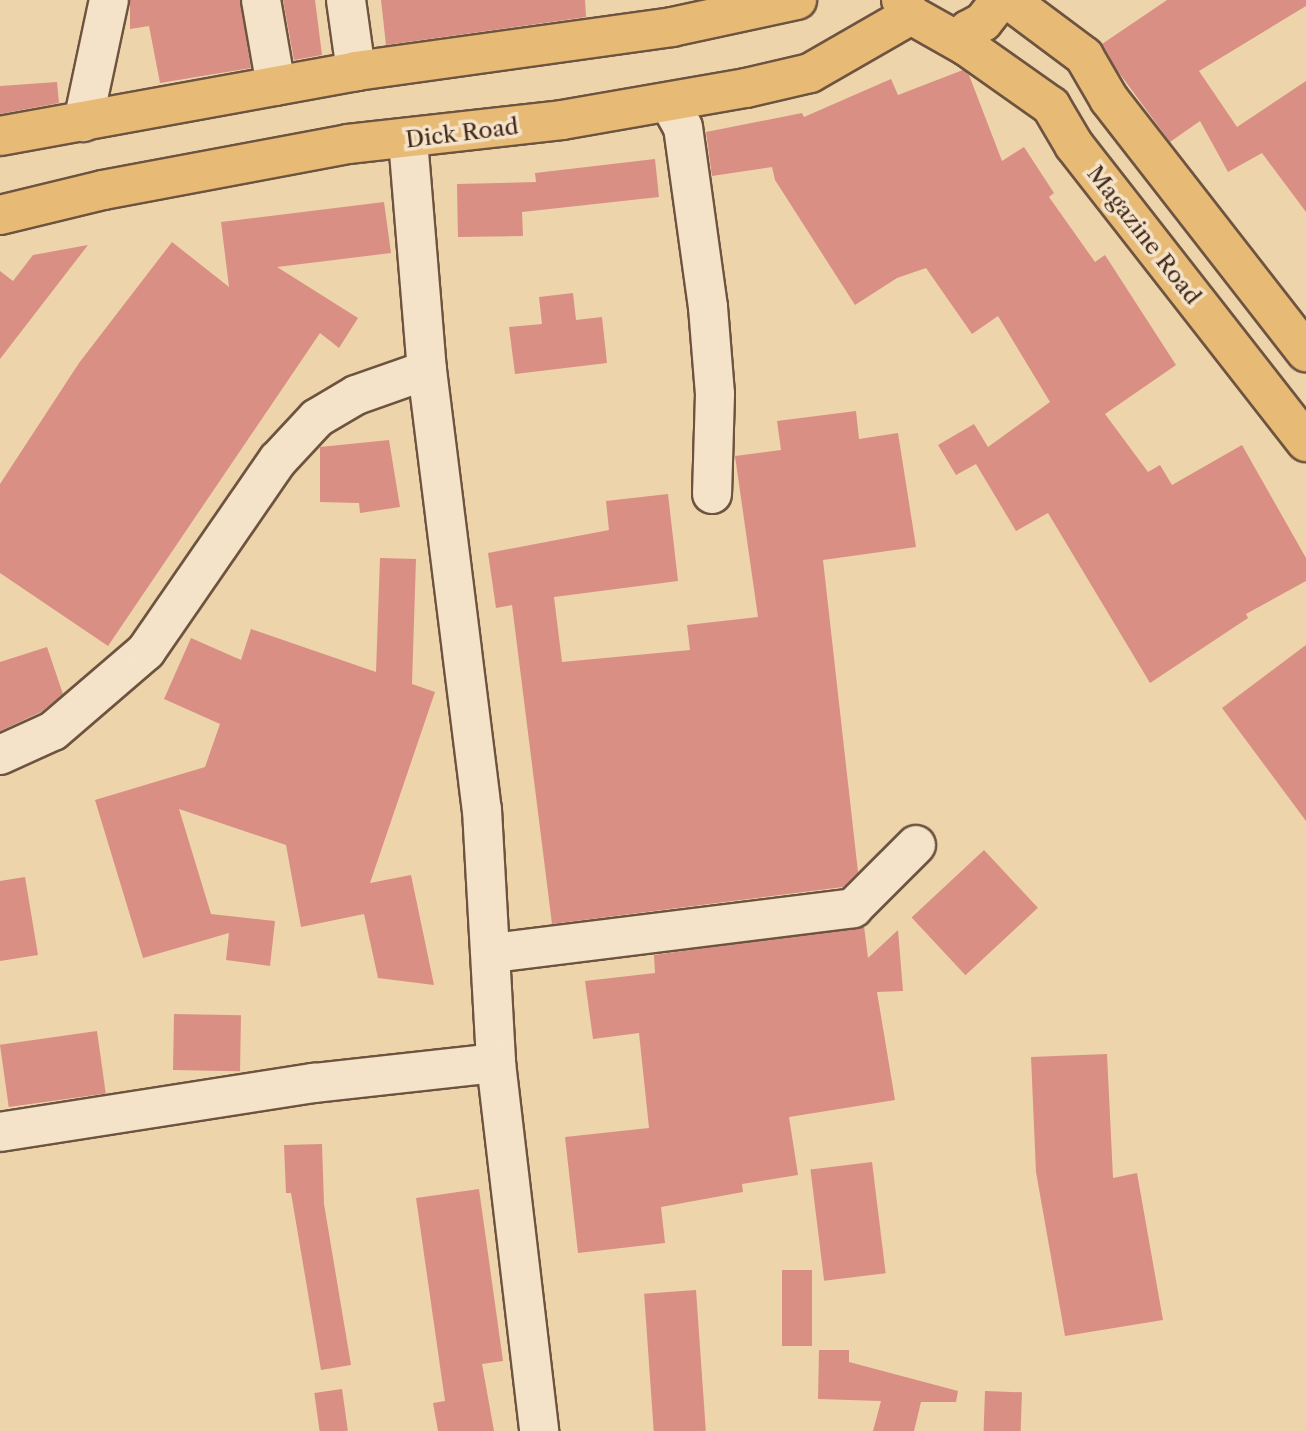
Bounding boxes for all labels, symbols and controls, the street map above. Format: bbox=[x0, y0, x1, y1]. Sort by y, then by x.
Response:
street label: Dick Road bbox=[404, 112, 520, 154]
street label: Magazine Road bbox=[1081, 160, 1207, 310]

